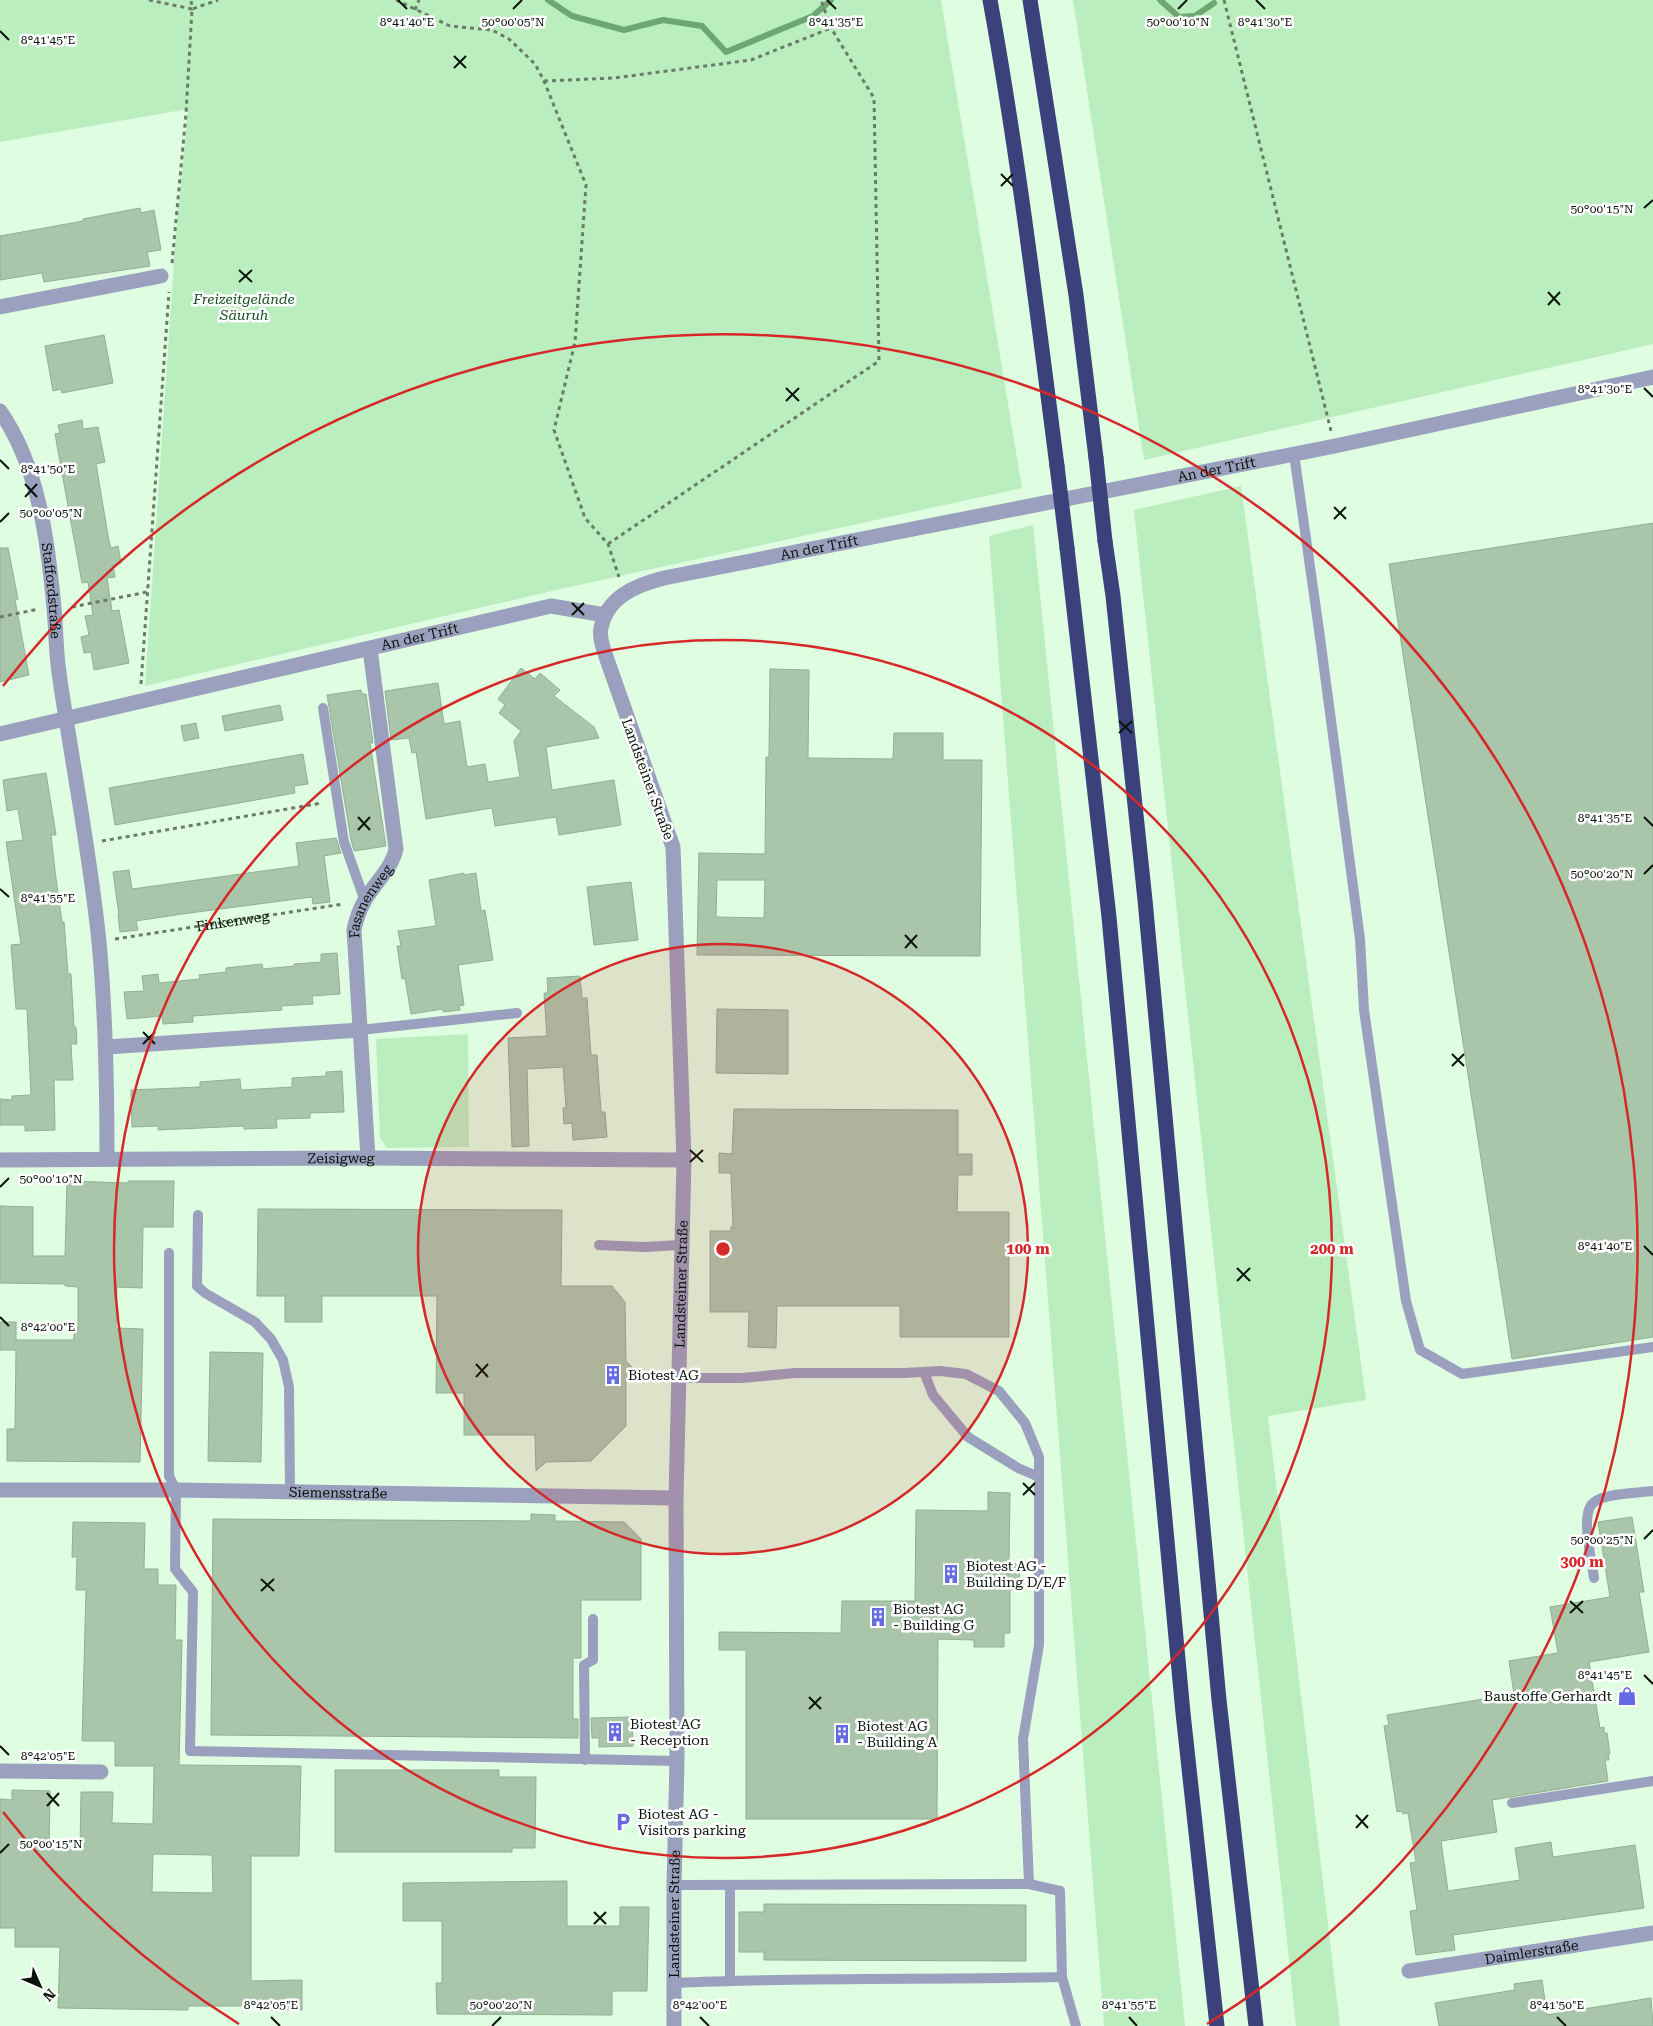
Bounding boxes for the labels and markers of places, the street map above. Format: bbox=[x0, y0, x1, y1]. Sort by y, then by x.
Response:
centre of rings bbox=[714, 1240, 732, 1258]
building icon: Biotest AG bbox=[602, 1364, 624, 1386]
place label: Biotest AG bbox=[628, 1367, 699, 1383]
place label: Biotest AG - Building D/E/F bbox=[966, 1558, 1066, 1590]
building icon: Biotest AG - Building D/E/F bbox=[940, 1563, 962, 1585]
place label: Biotest AG - Building G bbox=[893, 1601, 974, 1633]
building icon: Biotest AG - Building G bbox=[867, 1606, 889, 1628]
shop icon: Baustoffe Gerhardt bbox=[1616, 1685, 1638, 1707]
place label: Baustoffe Gerhardt bbox=[1484, 1688, 1612, 1704]
place label: Biotest AG - Reception bbox=[630, 1716, 709, 1748]
place label: Biotest AG - Building A bbox=[857, 1718, 937, 1750]
building icon: Biotest AG - Reception bbox=[604, 1721, 626, 1743]
building icon: Biotest AG - Building A bbox=[831, 1723, 853, 1745]
place label: Biotest AG - Visitors parking bbox=[638, 1806, 746, 1838]
parking icon: Biotest AG - Visitors parking bbox=[612, 1811, 634, 1833]

